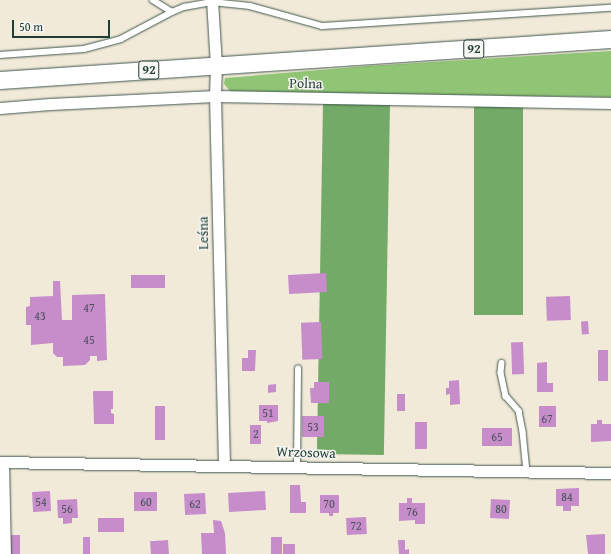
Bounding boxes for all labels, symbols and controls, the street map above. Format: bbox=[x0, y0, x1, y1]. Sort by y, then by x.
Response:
scale bar bbox=[14, 12, 112, 38]
text: 50 m bbox=[19, 18, 43, 35]
road number: 92 bbox=[463, 38, 485, 60]
road number: 92 bbox=[138, 59, 160, 81]
street label: Polna bbox=[289, 74, 323, 92]
street label: Leśna bbox=[194, 216, 212, 250]
house number: 47 bbox=[83, 301, 95, 315]
house number: 43 bbox=[34, 309, 46, 323]
house number: 45 bbox=[83, 333, 95, 347]
house number: 51 bbox=[262, 406, 274, 420]
house number: 67 bbox=[541, 412, 553, 426]
house number: 53 bbox=[307, 420, 319, 434]
house number: 2 bbox=[253, 427, 259, 441]
house number: 65 bbox=[491, 430, 503, 444]
street label: Wrzosowa bbox=[276, 443, 336, 461]
house number: 84 bbox=[561, 490, 573, 504]
house number: 54 bbox=[35, 495, 47, 509]
house number: 60 bbox=[140, 495, 152, 509]
house number: 62 bbox=[189, 497, 201, 511]
house number: 70 bbox=[323, 497, 335, 511]
house number: 56 bbox=[61, 502, 73, 516]
house number: 80 bbox=[495, 502, 507, 516]
house number: 76 bbox=[406, 505, 418, 519]
house number: 72 bbox=[350, 519, 362, 533]

